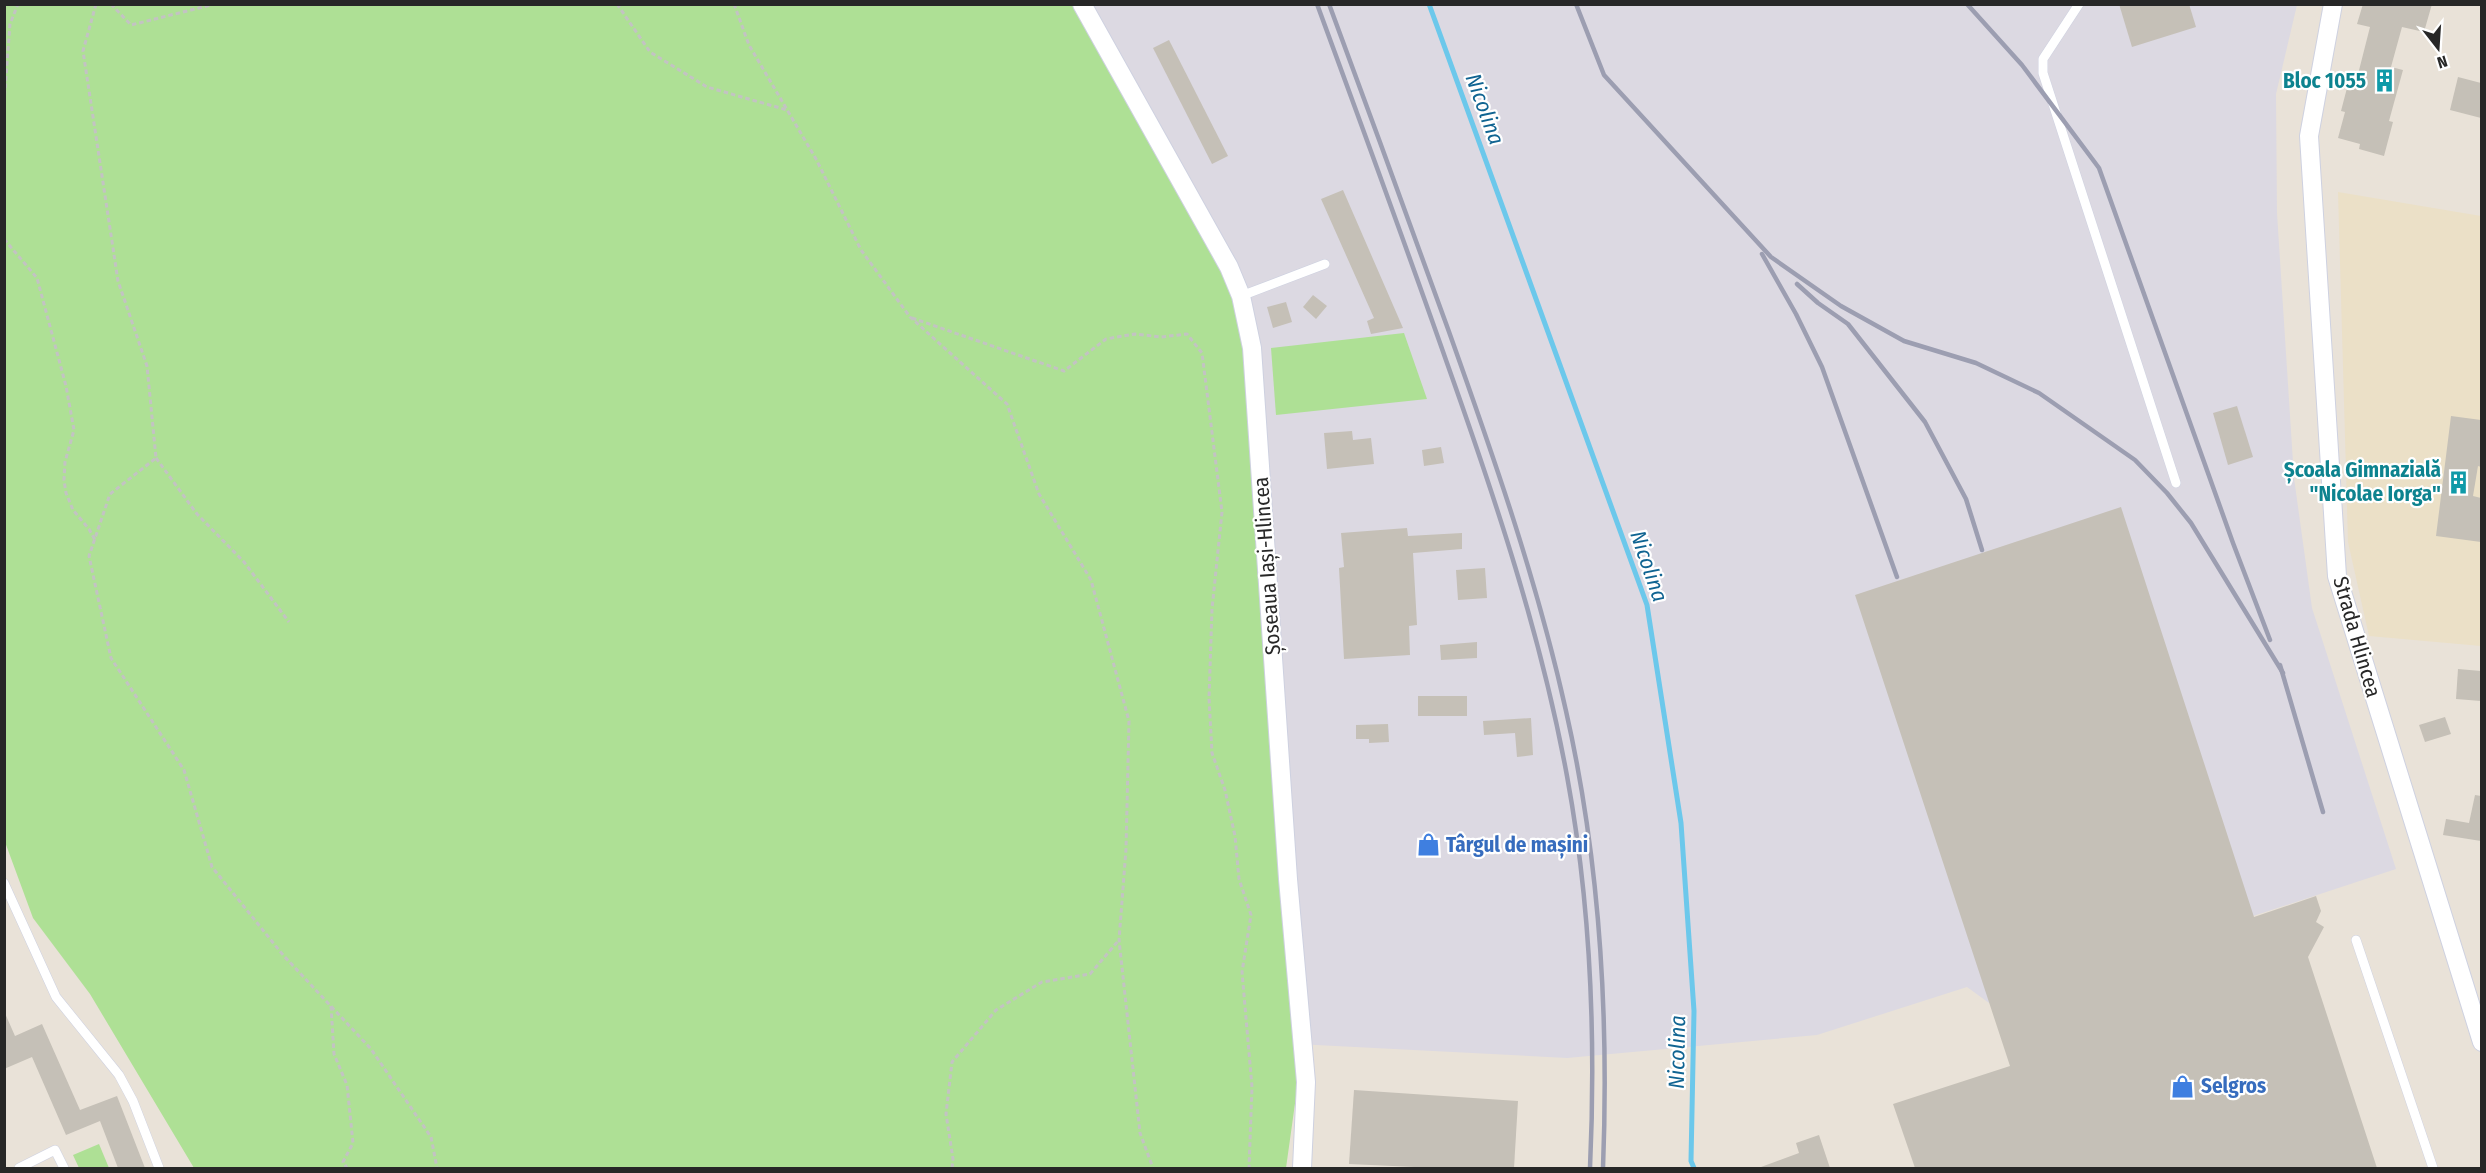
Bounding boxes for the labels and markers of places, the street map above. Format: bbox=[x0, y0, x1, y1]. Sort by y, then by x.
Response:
place label: Bloc 1055 bbox=[2283, 68, 2366, 94]
building icon: Bloc 1055 bbox=[2371, 68, 2397, 94]
place label: Școala Gimnazială "Nicolae Iorga" bbox=[2284, 457, 2441, 507]
building icon: Școala Gimnazială "Nicolae Iorga" bbox=[2446, 469, 2472, 495]
shop icon: Târgul de mașini bbox=[1415, 832, 1441, 858]
place label: Târgul de mașini bbox=[1446, 832, 1588, 859]
shop icon: Selgros bbox=[2170, 1073, 2196, 1099]
place label: Selgros bbox=[2201, 1073, 2266, 1099]

